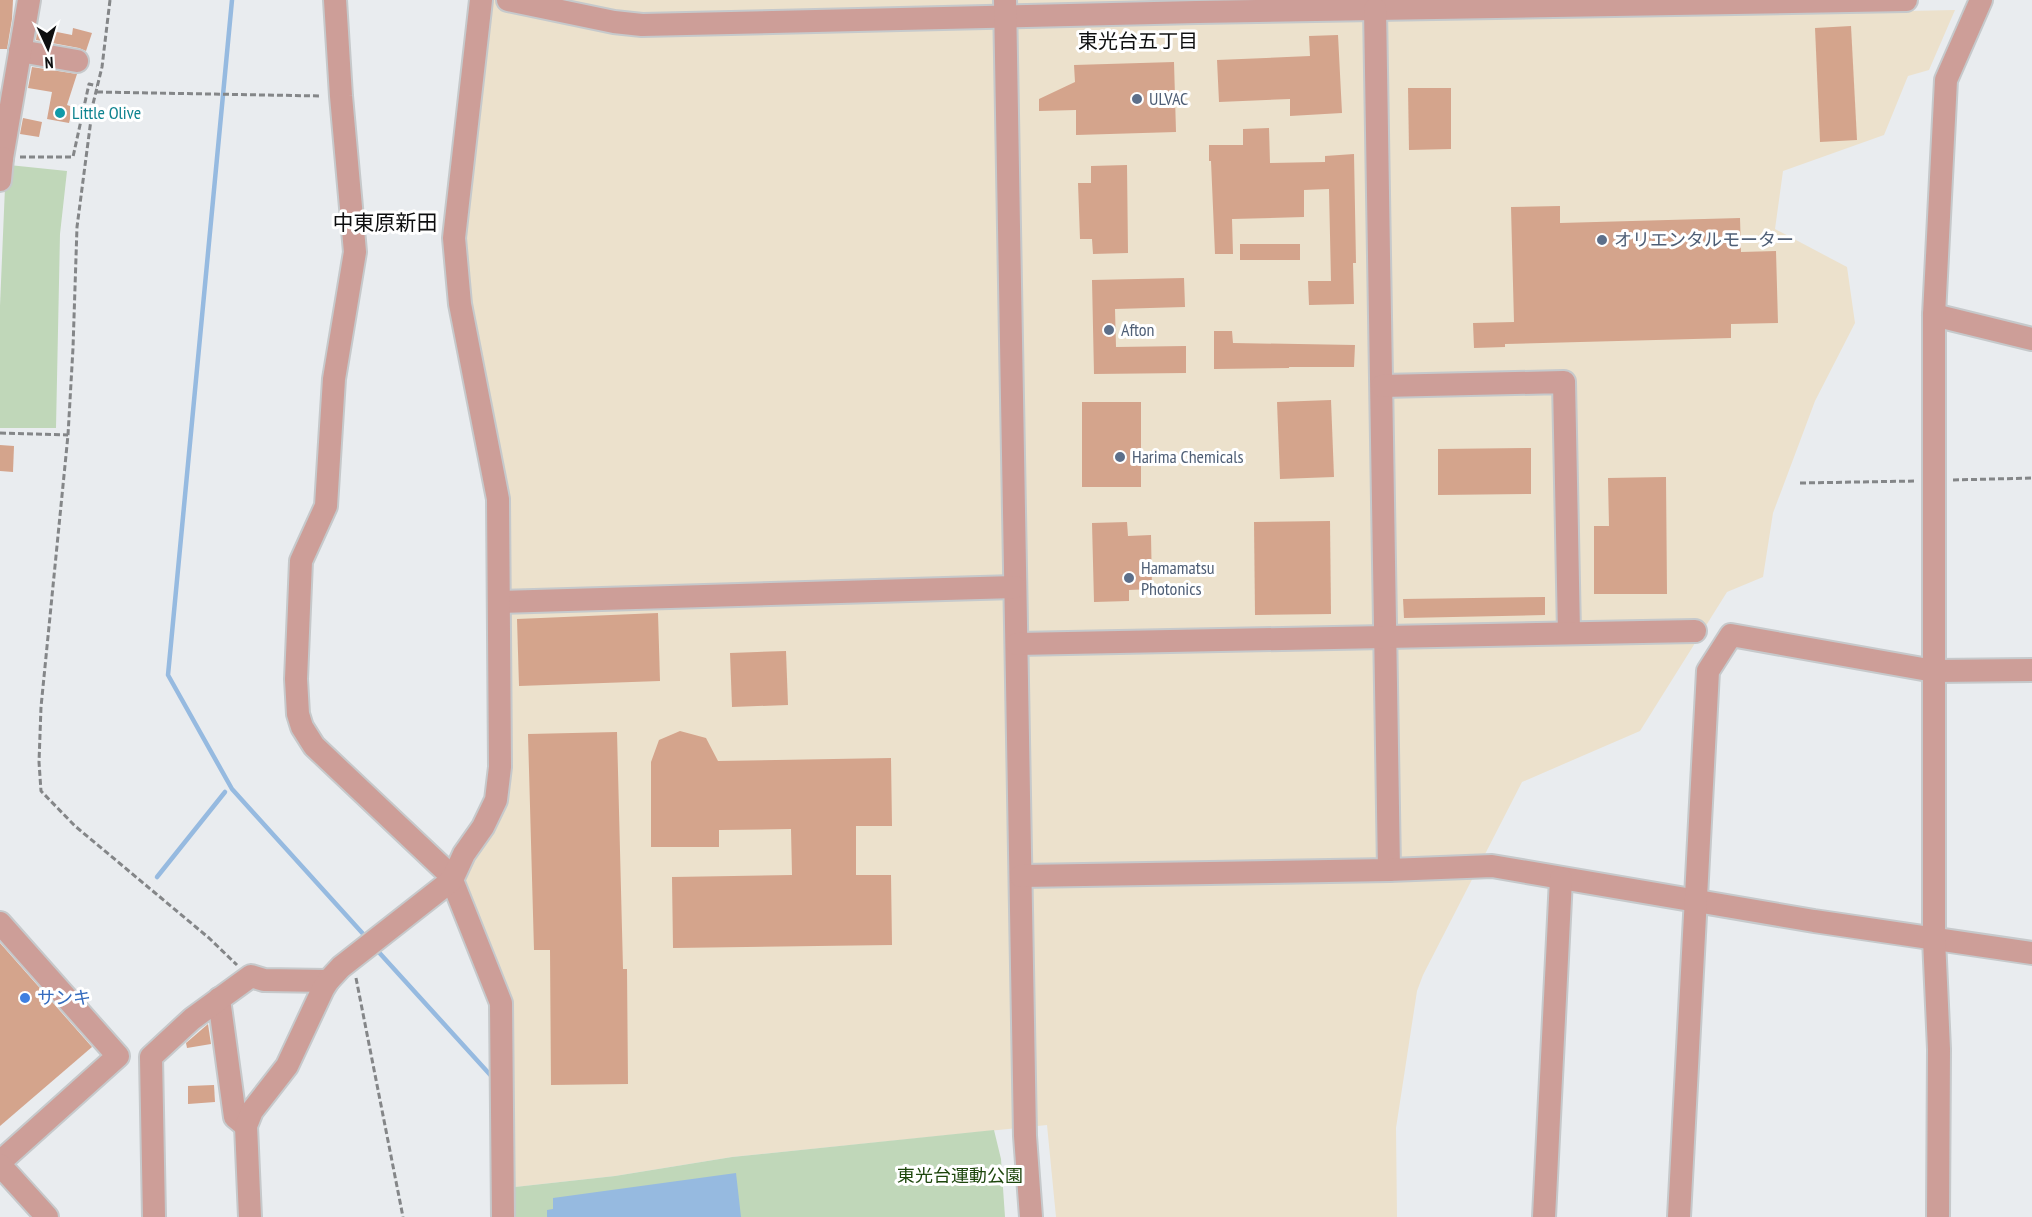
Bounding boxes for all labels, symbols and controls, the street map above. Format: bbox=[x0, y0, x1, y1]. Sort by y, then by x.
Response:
north arrow bbox=[18, 18, 78, 78]
district label: 東光台五丁目 bbox=[1078, 28, 1198, 54]
text: N bbox=[44, 53, 54, 73]
place label: ULVAC bbox=[1149, 87, 1188, 110]
marker: ULVAC bbox=[1130, 92, 1144, 106]
place label: Little Olive bbox=[72, 101, 141, 124]
marker: Little Olive bbox=[53, 106, 67, 120]
district label: 中東原新田 bbox=[333, 209, 438, 236]
place label: オリエンタルモーター bbox=[1614, 228, 1794, 251]
marker: オリエンタルモーター bbox=[1595, 233, 1609, 247]
place label: Afton bbox=[1121, 318, 1154, 341]
marker: Afton bbox=[1102, 323, 1116, 337]
place label: Harima Chemicals bbox=[1132, 445, 1244, 468]
marker: Harima Chemicals bbox=[1113, 450, 1127, 464]
place label: Hamamatsu Photonics bbox=[1141, 556, 1215, 600]
marker: Hamamatsu Photonics bbox=[1122, 571, 1136, 585]
place label: サンキ bbox=[37, 986, 91, 1009]
marker: サンキ bbox=[18, 991, 32, 1005]
park label: 東光台運動公園 bbox=[897, 1164, 1023, 1187]

